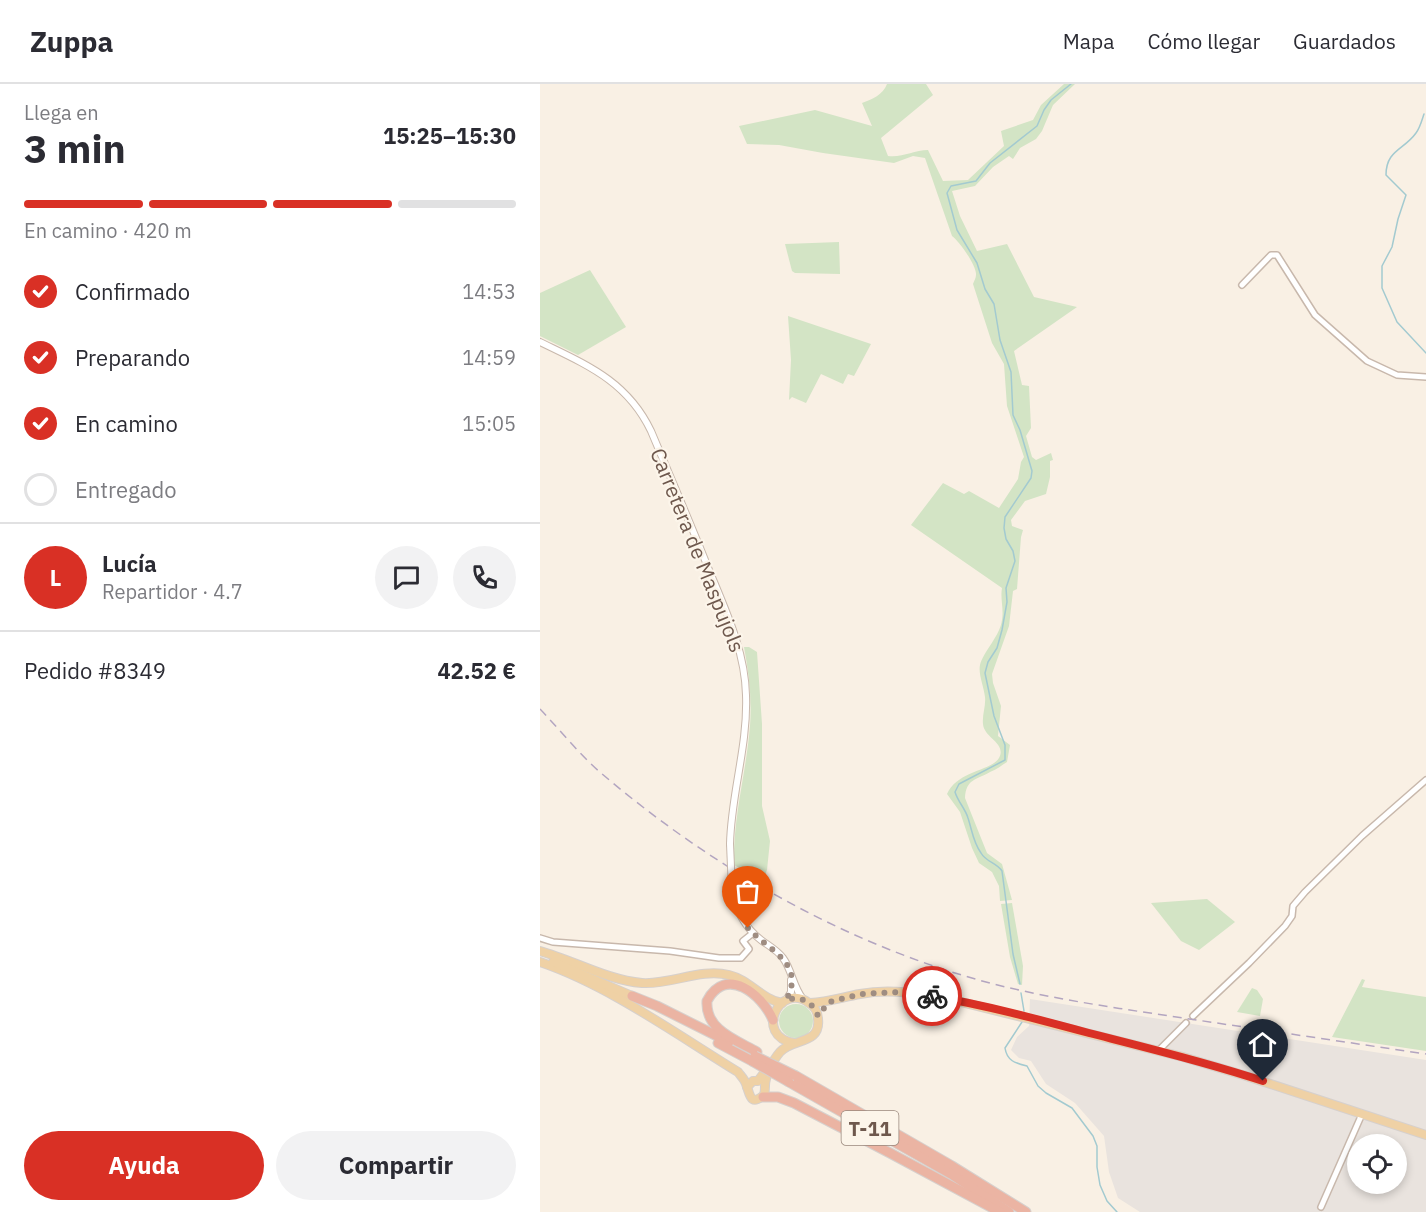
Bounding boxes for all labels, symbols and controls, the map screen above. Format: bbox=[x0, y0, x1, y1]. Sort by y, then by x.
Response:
text: Zuppa bbox=[30, 23, 114, 60]
text: Mapa bbox=[1063, 27, 1114, 55]
text: Cómo llegar bbox=[1147, 27, 1260, 55]
text: Guardados bbox=[1293, 27, 1396, 55]
text: Llega en bbox=[24, 99, 99, 126]
text: 15:25–15:30 bbox=[383, 121, 516, 150]
text: 3 min bbox=[24, 123, 126, 174]
text: En camino · 420 m bbox=[24, 217, 192, 244]
icon: check bbox=[24, 275, 57, 308]
text: Confirmado bbox=[75, 277, 190, 306]
text: 14:53 bbox=[462, 278, 516, 305]
icon: check bbox=[24, 341, 57, 374]
text: Preparando bbox=[75, 343, 190, 372]
text: 14:59 bbox=[462, 344, 516, 371]
icon: check bbox=[24, 407, 57, 440]
text: En camino bbox=[75, 409, 178, 438]
text: 15:05 bbox=[462, 410, 516, 437]
street label: Carretera de Maspujols bbox=[644, 444, 752, 656]
text: Entregado bbox=[75, 475, 176, 504]
button: chat bbox=[375, 546, 438, 609]
button: phone bbox=[453, 546, 516, 609]
text: Lucía bbox=[102, 549, 157, 578]
text: L bbox=[50, 563, 61, 592]
text: Repartidor · 4.7 bbox=[102, 578, 243, 605]
text: Pedido #8349 bbox=[24, 656, 166, 685]
text: 42.52 € bbox=[437, 656, 516, 685]
pin bbox=[722, 866, 773, 928]
icon: bag bbox=[731, 875, 764, 908]
courier bbox=[902, 966, 962, 1026]
icon: bike bbox=[916, 980, 949, 1013]
pin bbox=[1237, 1019, 1288, 1081]
icon: home bbox=[1246, 1028, 1279, 1061]
road number: T-11 bbox=[842, 1111, 898, 1145]
button: Ayuda bbox=[24, 1131, 264, 1200]
button: Compartir bbox=[276, 1131, 516, 1200]
map controls bbox=[1347, 1134, 1407, 1194]
button: locate bbox=[1347, 1134, 1407, 1194]

